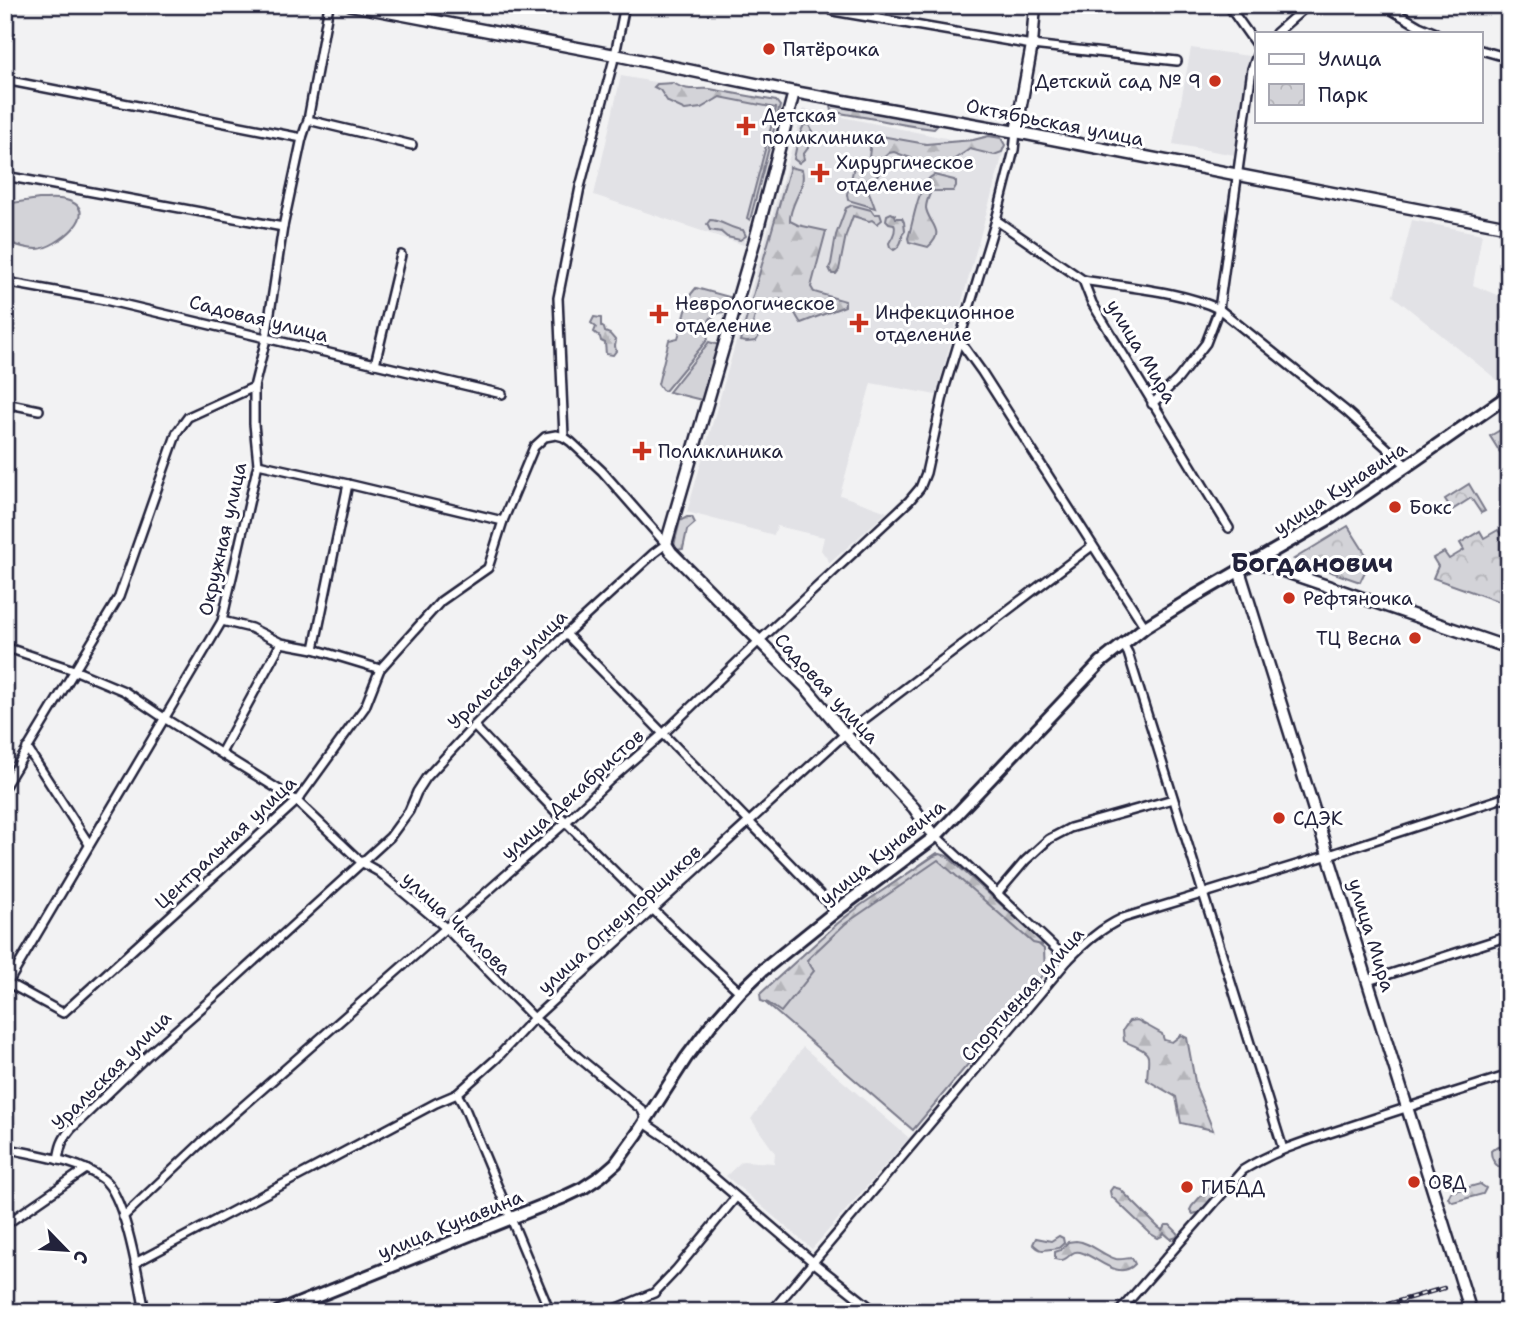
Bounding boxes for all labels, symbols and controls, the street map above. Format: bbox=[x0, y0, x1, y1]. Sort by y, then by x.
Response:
legend bbox=[1255, 32, 1482, 122]
place label: Пятёрочка bbox=[783, 37, 879, 62]
marker: Пятёрочка bbox=[761, 41, 777, 57]
text: Улица bbox=[1318, 45, 1381, 73]
place label: Детский сад № 9 bbox=[1035, 69, 1201, 94]
marker: Детский сад № 9 bbox=[1207, 73, 1223, 89]
text: Парк bbox=[1318, 81, 1368, 109]
street label: Октябрьская улица bbox=[964, 93, 1146, 152]
place label: Детская поликлиника bbox=[762, 103, 885, 150]
marker: Детская поликлиника bbox=[736, 116, 756, 136]
place label: Хирургическое отделение bbox=[836, 150, 974, 197]
marker: Хирургическое отделение bbox=[810, 163, 830, 183]
street label: Садовая улица bbox=[187, 289, 331, 348]
place label: Неврологическое отделение bbox=[675, 291, 835, 338]
street label: улица Мира bbox=[1101, 295, 1183, 408]
place label: Инфекционное отделение bbox=[875, 300, 1015, 347]
marker: Неврологическое отделение bbox=[649, 304, 669, 324]
marker: Инфекционное отделение bbox=[849, 313, 869, 333]
street label: улица Кунавина bbox=[1269, 436, 1412, 541]
place label: Поликлиника bbox=[658, 439, 783, 464]
marker: Поликлиника bbox=[632, 441, 652, 461]
street label: Окружная улица bbox=[193, 460, 252, 618]
place label: Бокс bbox=[1409, 495, 1452, 520]
marker: Бокс bbox=[1387, 499, 1403, 515]
district label: Богданович bbox=[1231, 545, 1393, 580]
place label: Рефтяночка bbox=[1303, 586, 1413, 611]
marker: Рефтяночка bbox=[1281, 590, 1297, 606]
street label: Уральская улица bbox=[442, 604, 573, 735]
place label: ТЦ Весна bbox=[1316, 626, 1401, 651]
street label: Садовая улица bbox=[769, 628, 885, 749]
marker: ТЦ Весна bbox=[1407, 630, 1423, 646]
street label: улица Декабристов bbox=[495, 723, 649, 865]
street label: Центральная улица bbox=[149, 770, 302, 915]
street label: улица Кунавина bbox=[814, 794, 950, 911]
place label: СДЭК bbox=[1293, 806, 1343, 831]
marker: СДЭК bbox=[1271, 810, 1287, 826]
street label: улица Огнеупорщиков bbox=[532, 839, 706, 1000]
street label: улица Чкалова bbox=[397, 866, 517, 981]
street label: улица Мира bbox=[1342, 876, 1401, 995]
street label: Спортивная улица bbox=[955, 922, 1090, 1067]
street label: Уральская улица bbox=[46, 1005, 177, 1136]
place label: ОВД bbox=[1428, 1170, 1467, 1195]
marker: ОВД bbox=[1406, 1174, 1422, 1190]
place label: ГИБДД bbox=[1201, 1175, 1266, 1200]
marker: ГИБДД bbox=[1179, 1179, 1195, 1195]
street label: улица Кунавина bbox=[374, 1184, 527, 1265]
north arrow bbox=[32, 1216, 102, 1286]
text: С bbox=[67, 1246, 95, 1268]

